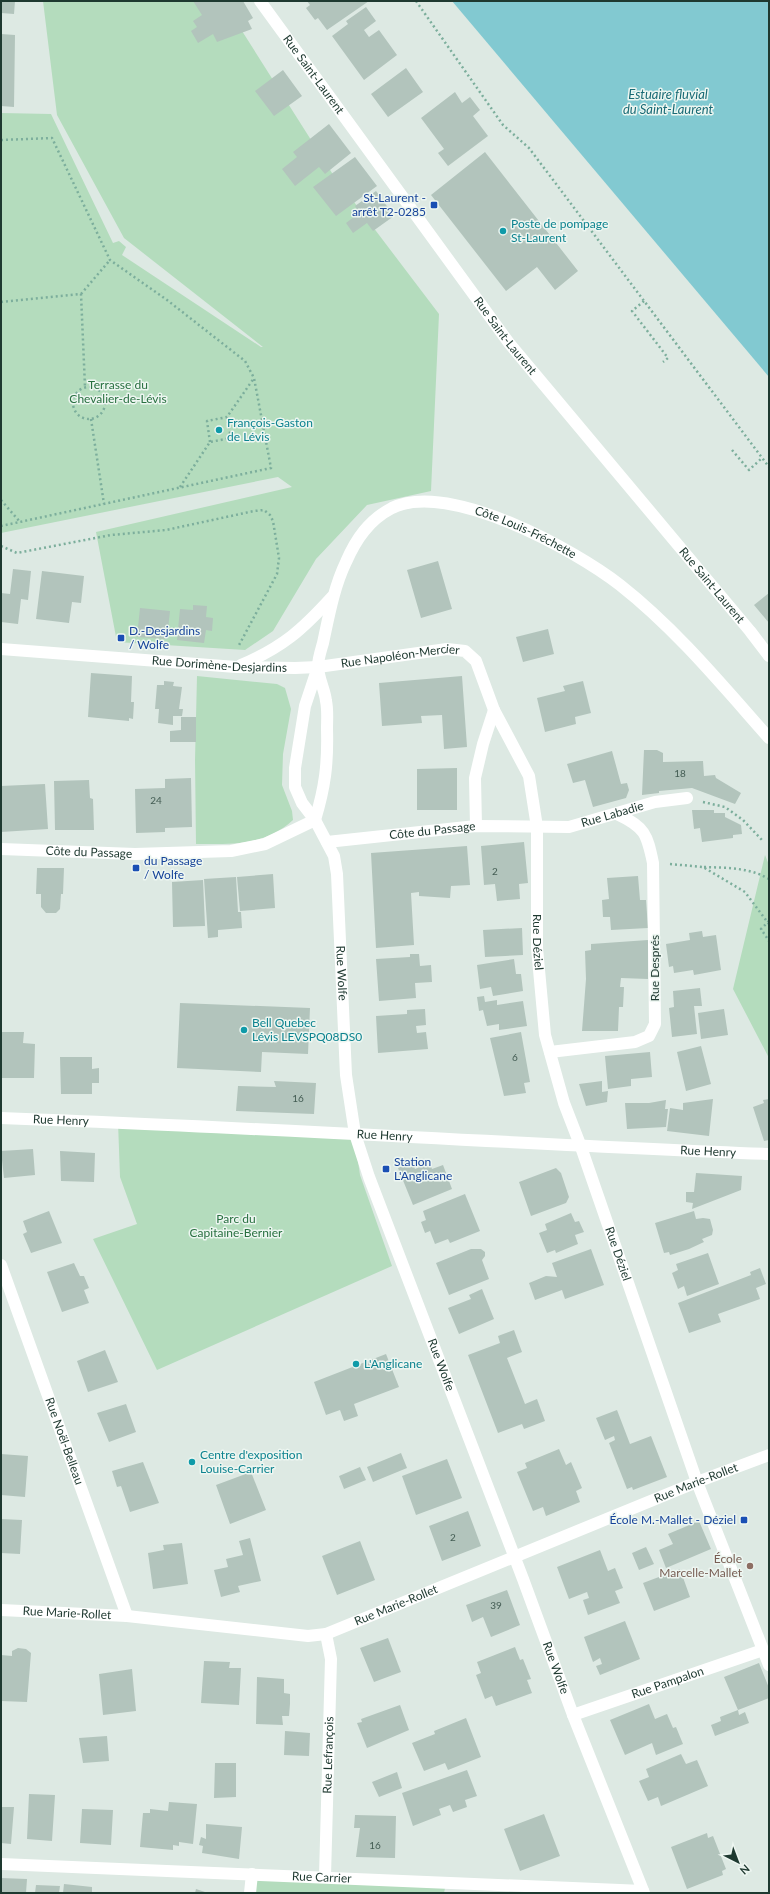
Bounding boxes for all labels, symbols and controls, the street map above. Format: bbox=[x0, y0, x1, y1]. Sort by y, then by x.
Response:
street label: Rue Saint-Laurent bbox=[280, 32, 348, 117]
water label: Estuaire fluvial du Saint-Laurent bbox=[623, 86, 713, 117]
place label: St-Laurent - arrêt T2-0285 bbox=[352, 190, 426, 219]
marker: St-Laurent - arrêt T2-0285 bbox=[429, 200, 439, 210]
place label: Poste de pompage St-Laurent bbox=[511, 216, 608, 245]
marker: Poste de pompage St-Laurent bbox=[498, 226, 508, 236]
street label: Rue Saint-Laurent bbox=[471, 294, 541, 378]
park label: Terrasse du Chevalier-de-Lévis bbox=[69, 377, 167, 406]
place label: François-Gaston de Lévis bbox=[227, 415, 313, 444]
marker: François-Gaston de Lévis bbox=[214, 425, 224, 435]
street label: Côte Louis-Fréchette bbox=[473, 503, 579, 561]
street label: Rue Saint-Laurent bbox=[676, 544, 749, 627]
place label: D.-Desjardins / Wolfe bbox=[129, 623, 200, 652]
marker: D.-Desjardins / Wolfe bbox=[116, 633, 126, 643]
street label: Rue Napoléon-Mercier bbox=[340, 641, 461, 671]
street label: Rue Dorimène-Desjardins bbox=[151, 653, 287, 675]
house number: 18 bbox=[674, 767, 686, 779]
house number: 24 bbox=[150, 794, 162, 806]
street label: Rue Labadie bbox=[579, 798, 645, 830]
street label: Côte du Passage bbox=[388, 818, 476, 842]
street label: Côte du Passage bbox=[45, 843, 133, 861]
place label: du Passage / Wolfe bbox=[144, 853, 202, 882]
marker: du Passage / Wolfe bbox=[131, 863, 141, 873]
house number: 2 bbox=[492, 865, 498, 877]
street label: Rue Déziel bbox=[530, 914, 547, 971]
street label: Rue Després bbox=[647, 935, 662, 1001]
street label: Rue Wolfe bbox=[333, 945, 351, 1001]
place label: Bell Quebec Lévis LEVSPQ08DS0 bbox=[252, 1015, 362, 1044]
marker: Bell Quebec Lévis LEVSPQ08DS0 bbox=[239, 1025, 249, 1035]
house number: 6 bbox=[512, 1051, 518, 1063]
house number: 16 bbox=[292, 1092, 304, 1104]
street label: Rue Henry bbox=[33, 1111, 90, 1128]
street label: Rue Henry bbox=[356, 1126, 414, 1144]
street label: Rue Henry bbox=[680, 1142, 737, 1160]
place label: Station L'Anglicane bbox=[394, 1154, 452, 1183]
marker: Station L'Anglicane bbox=[381, 1164, 391, 1174]
park label: Parc du Capitaine-Bernier bbox=[190, 1211, 283, 1240]
street label: Rue Déziel bbox=[602, 1225, 635, 1283]
street label: Rue Wolfe bbox=[425, 1336, 458, 1393]
place label: L'Anglicane bbox=[364, 1356, 422, 1371]
marker: L'Anglicane bbox=[351, 1359, 361, 1369]
street label: Rue Noël-Belleau bbox=[42, 1395, 87, 1486]
place label: Centre d'exposition Louise-Carrier bbox=[200, 1447, 302, 1476]
marker: Centre d'exposition Louise-Carrier bbox=[187, 1457, 197, 1467]
street label: Rue Marie-Rollet bbox=[652, 1459, 740, 1506]
place label: École M.-Mallet - Déziel bbox=[610, 1512, 736, 1527]
marker: École M.-Mallet - Déziel bbox=[739, 1515, 749, 1525]
house number: 2 bbox=[450, 1531, 456, 1543]
place label: École Marcelle-Mallet bbox=[659, 1551, 743, 1580]
marker: École Marcelle-Mallet bbox=[745, 1561, 755, 1571]
street label: Rue Marie-Rollet bbox=[352, 1581, 440, 1629]
house number: 39 bbox=[490, 1599, 502, 1611]
street label: Rue Marie-Rollet bbox=[22, 1603, 112, 1622]
street label: Rue Wolfe bbox=[540, 1639, 573, 1696]
street label: Rue Pampalon bbox=[629, 1663, 706, 1701]
street label: Rue Lefrançois bbox=[319, 1716, 336, 1794]
house number: 16 bbox=[369, 1839, 381, 1851]
north arrow bbox=[718, 1842, 758, 1882]
text: N bbox=[738, 1862, 753, 1877]
street label: Rue Carrier bbox=[292, 1868, 353, 1886]

